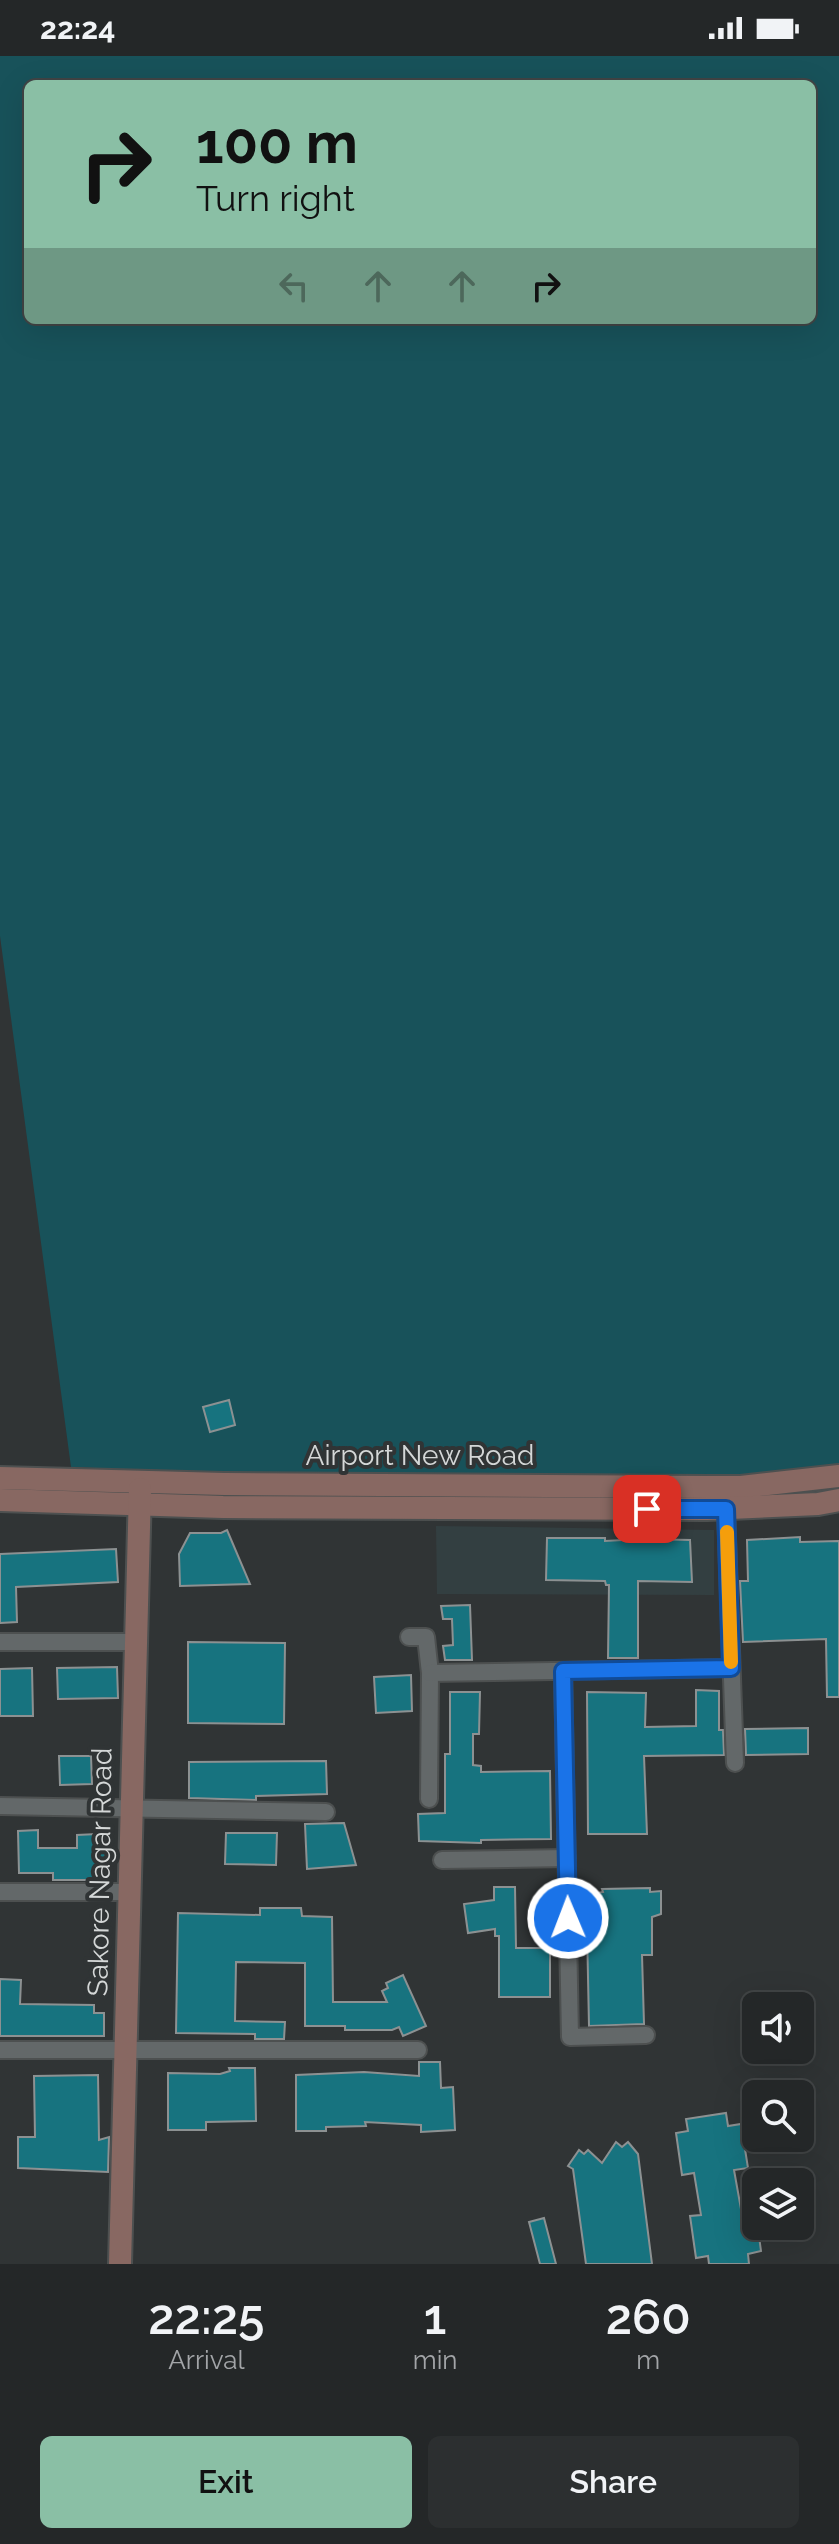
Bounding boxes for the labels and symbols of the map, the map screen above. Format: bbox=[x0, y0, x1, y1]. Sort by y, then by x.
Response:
street label: Airport New Road bbox=[306, 1439, 534, 1472]
pin bbox=[613, 1475, 681, 1543]
street label: Sakore Nagar Road bbox=[81, 1747, 119, 1997]
position arrow bbox=[526, 1876, 610, 1960]

